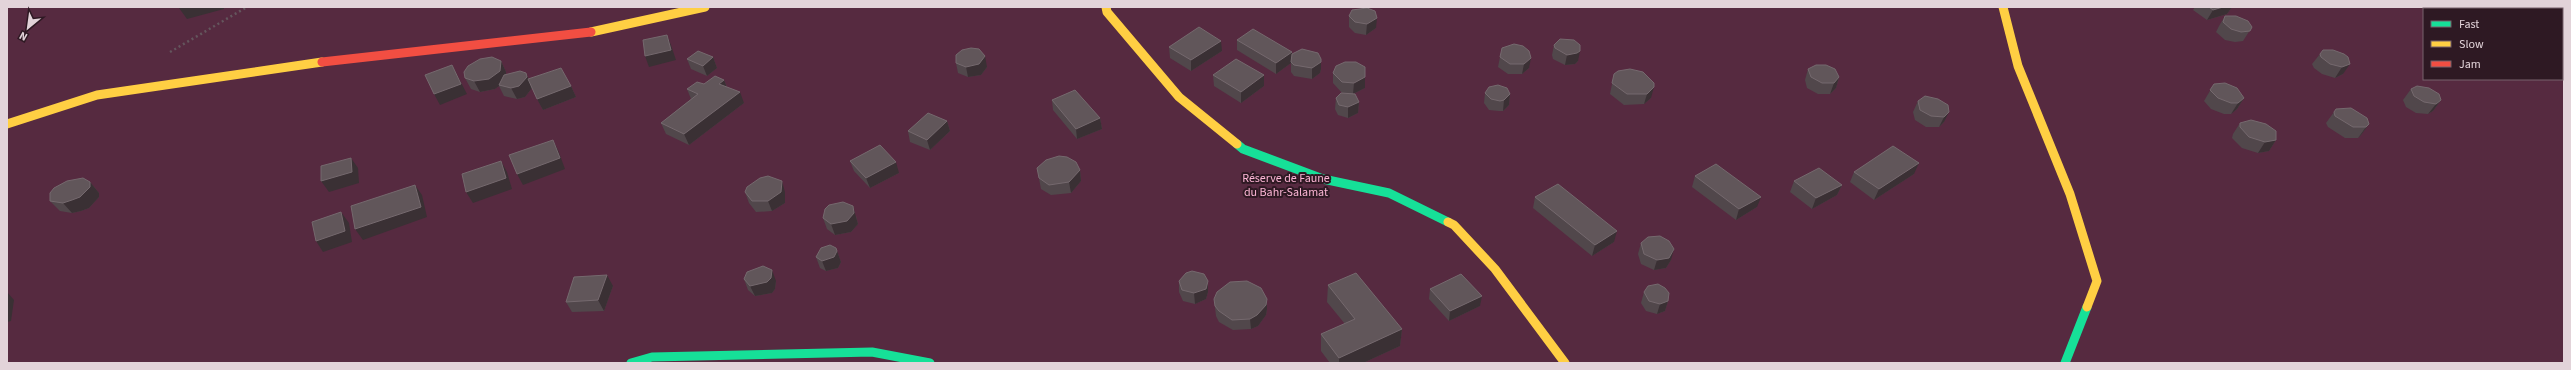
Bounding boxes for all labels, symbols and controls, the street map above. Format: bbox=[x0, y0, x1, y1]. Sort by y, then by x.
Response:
north arrow bbox=[8, 8, 48, 48]
legend bbox=[2423, 8, 2563, 80]
text: Fast bbox=[2459, 16, 2479, 33]
text: N bbox=[17, 28, 30, 45]
text: Slow bbox=[2459, 36, 2484, 53]
text: Jam bbox=[2459, 56, 2481, 73]
park label: Réserve de Faune du Bahr-Salamat bbox=[1242, 170, 1330, 201]

